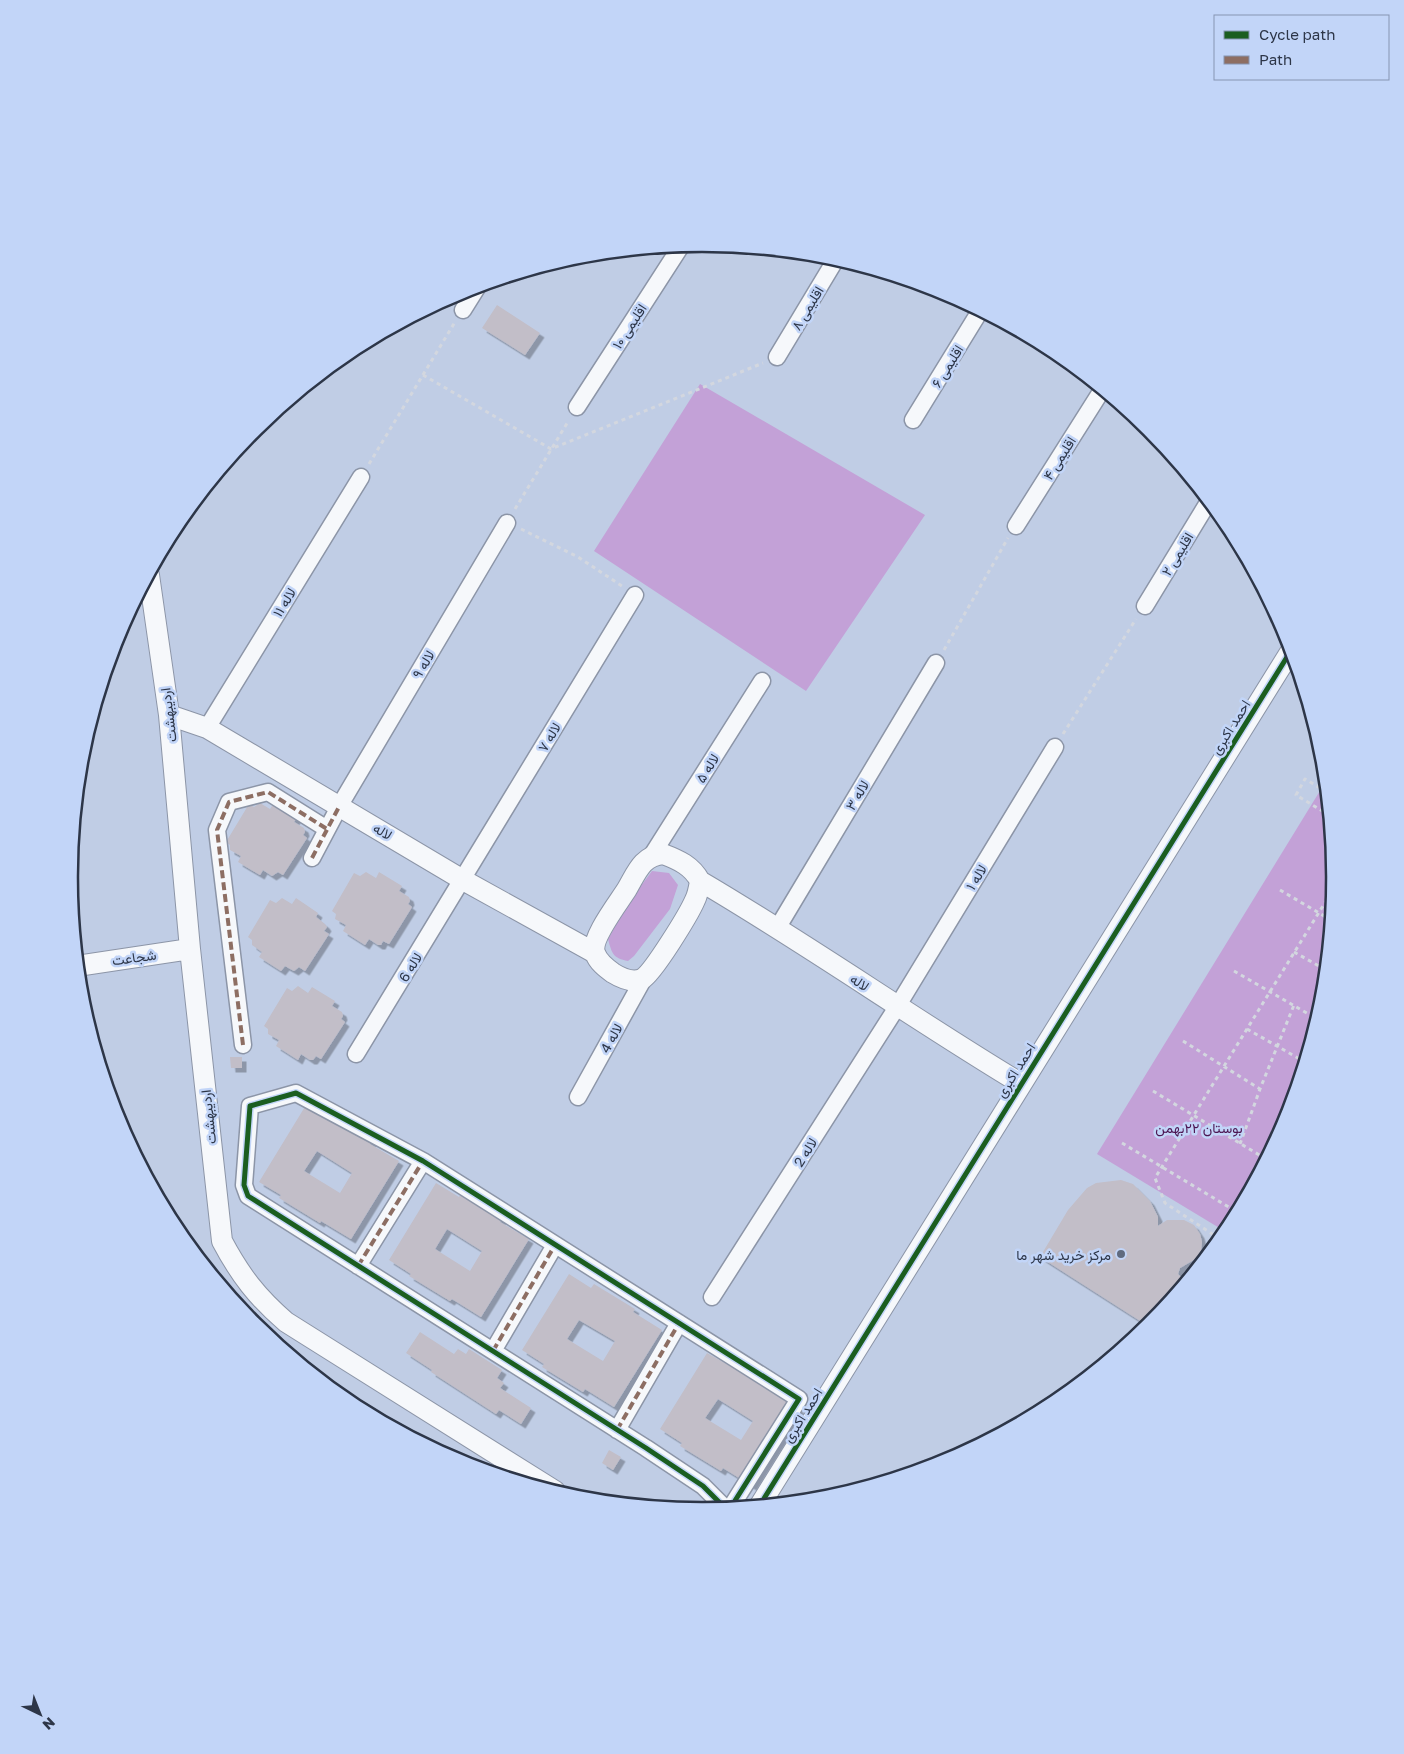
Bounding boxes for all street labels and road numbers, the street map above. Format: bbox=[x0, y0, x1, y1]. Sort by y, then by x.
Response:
street label: اقلیمی ۸ bbox=[787, 283, 828, 334]
street label: اقلیمی ۱۰ bbox=[608, 300, 651, 352]
street label: اقلیمی ۶ bbox=[927, 342, 967, 391]
street label: اقلیمی ۴ bbox=[1039, 433, 1080, 483]
street label: اقلیمی ۲ bbox=[1158, 529, 1197, 579]
street label: لاله ۱۱ bbox=[269, 584, 299, 620]
street label: لاله ۹ bbox=[408, 647, 438, 681]
street label: اردیبهشت bbox=[156, 687, 181, 743]
street label: احمد اکبری bbox=[1207, 697, 1254, 758]
street label: لاله ۷ bbox=[534, 719, 564, 755]
street label: لاله ۵ bbox=[692, 750, 722, 786]
street label: لاله ۳ bbox=[841, 777, 873, 813]
street label: لاله bbox=[370, 819, 396, 843]
street label: لاله ۱ bbox=[962, 861, 990, 893]
street label: شجاعت bbox=[111, 945, 157, 970]
street label: لاله 6 bbox=[395, 949, 425, 985]
street label: لاله bbox=[847, 970, 873, 994]
street label: لاله 4 bbox=[596, 1020, 626, 1056]
street label: احمد اکبری bbox=[992, 1040, 1039, 1101]
street label: اردیبهشت bbox=[197, 1089, 220, 1145]
street label: لاله 2 bbox=[790, 1134, 820, 1170]
street label: احمد اکبری bbox=[779, 1385, 826, 1446]

